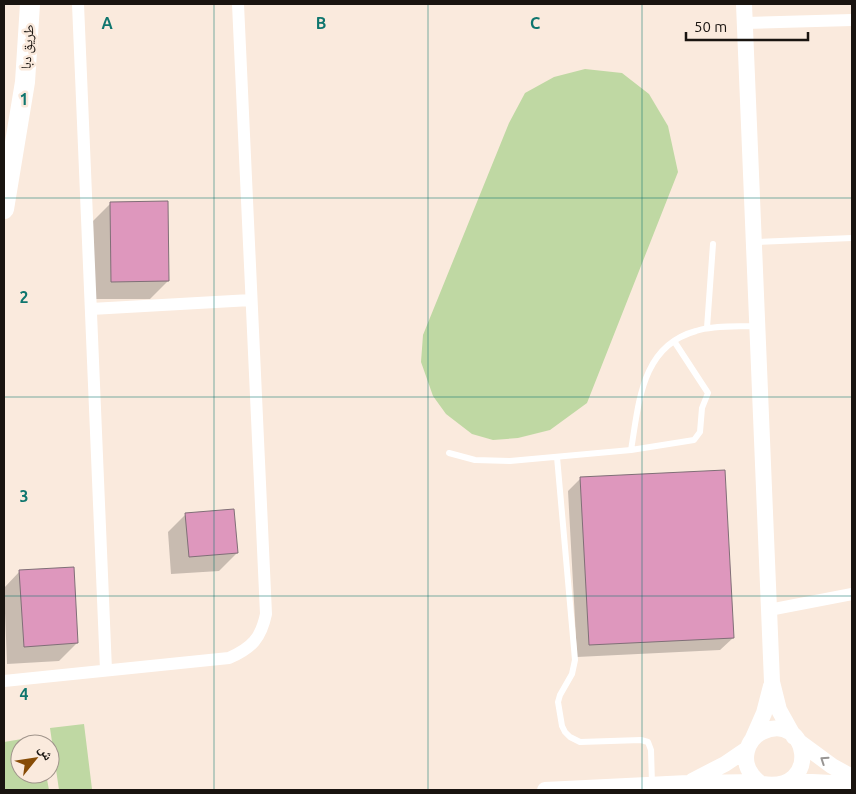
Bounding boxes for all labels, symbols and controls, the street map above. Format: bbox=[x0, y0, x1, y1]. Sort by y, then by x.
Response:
scale bar bbox=[686, 10, 808, 42]
text: A bbox=[101, 14, 113, 32]
text: B bbox=[316, 14, 326, 32]
text: C bbox=[530, 14, 540, 32]
text: 50 m bbox=[694, 18, 727, 35]
street label: طريق دبا bbox=[17, 24, 39, 70]
text: 1 bbox=[19, 90, 29, 108]
text: 2 bbox=[19, 288, 29, 306]
text: 3 bbox=[19, 487, 29, 505]
text: 4 bbox=[19, 685, 29, 703]
north arrow bbox=[10, 734, 60, 784]
text: ش bbox=[35, 742, 57, 764]
one-way arrow bbox=[820, 757, 829, 766]

